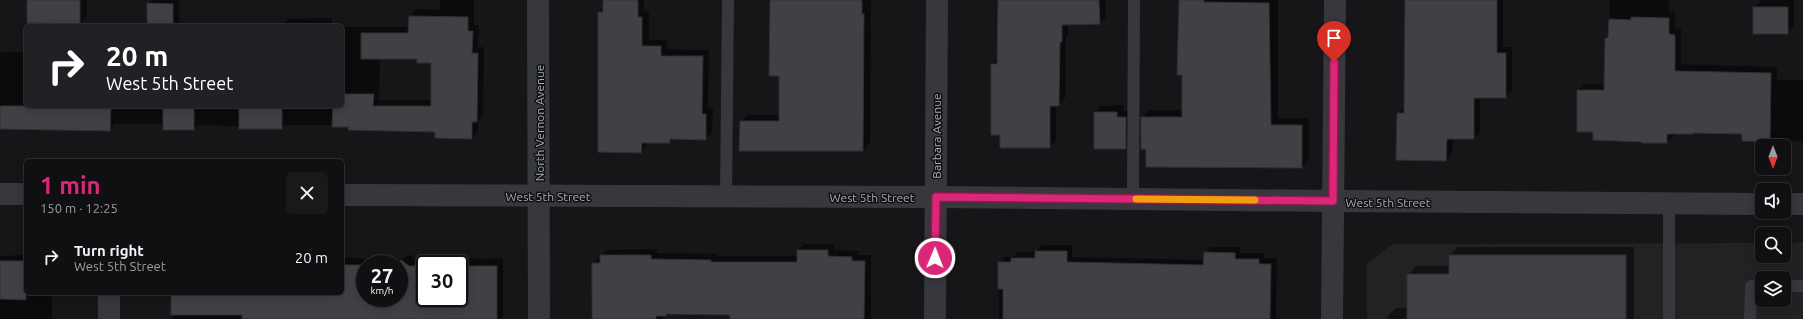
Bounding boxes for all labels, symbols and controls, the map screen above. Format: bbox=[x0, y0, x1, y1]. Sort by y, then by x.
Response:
pin bbox=[1317, 21, 1351, 62]
icon: arrive bbox=[1323, 27, 1345, 49]
icon: right bbox=[40, 40, 92, 92]
text: 20 m bbox=[106, 40, 168, 71]
street label: North Vernon Avenue bbox=[533, 65, 546, 181]
text: West 5th Street bbox=[106, 73, 233, 93]
street label: Barbara Avenue bbox=[930, 93, 943, 179]
north arrow bbox=[1755, 139, 1791, 175]
map controls bbox=[1755, 139, 1791, 307]
text: 1 min bbox=[40, 172, 101, 199]
button: close bbox=[286, 172, 328, 214]
button: sound bbox=[1755, 183, 1791, 219]
street label: West 5th Street bbox=[506, 190, 591, 203]
street label: West 5th Street bbox=[830, 191, 915, 204]
street label: West 5th Street bbox=[1346, 196, 1431, 209]
text: 150 m · 12:25 bbox=[40, 201, 118, 215]
button: search bbox=[1755, 227, 1791, 263]
position arrow bbox=[914, 237, 956, 279]
text: Turn right bbox=[74, 242, 144, 259]
icon: right bbox=[40, 246, 62, 268]
text: 20 m bbox=[295, 249, 328, 266]
speed limit sign: 30 bbox=[416, 255, 468, 307]
text: West 5th Street bbox=[74, 259, 166, 273]
text: 27 bbox=[371, 264, 393, 287]
button: layers bbox=[1755, 271, 1791, 307]
text: km/h bbox=[370, 285, 394, 296]

